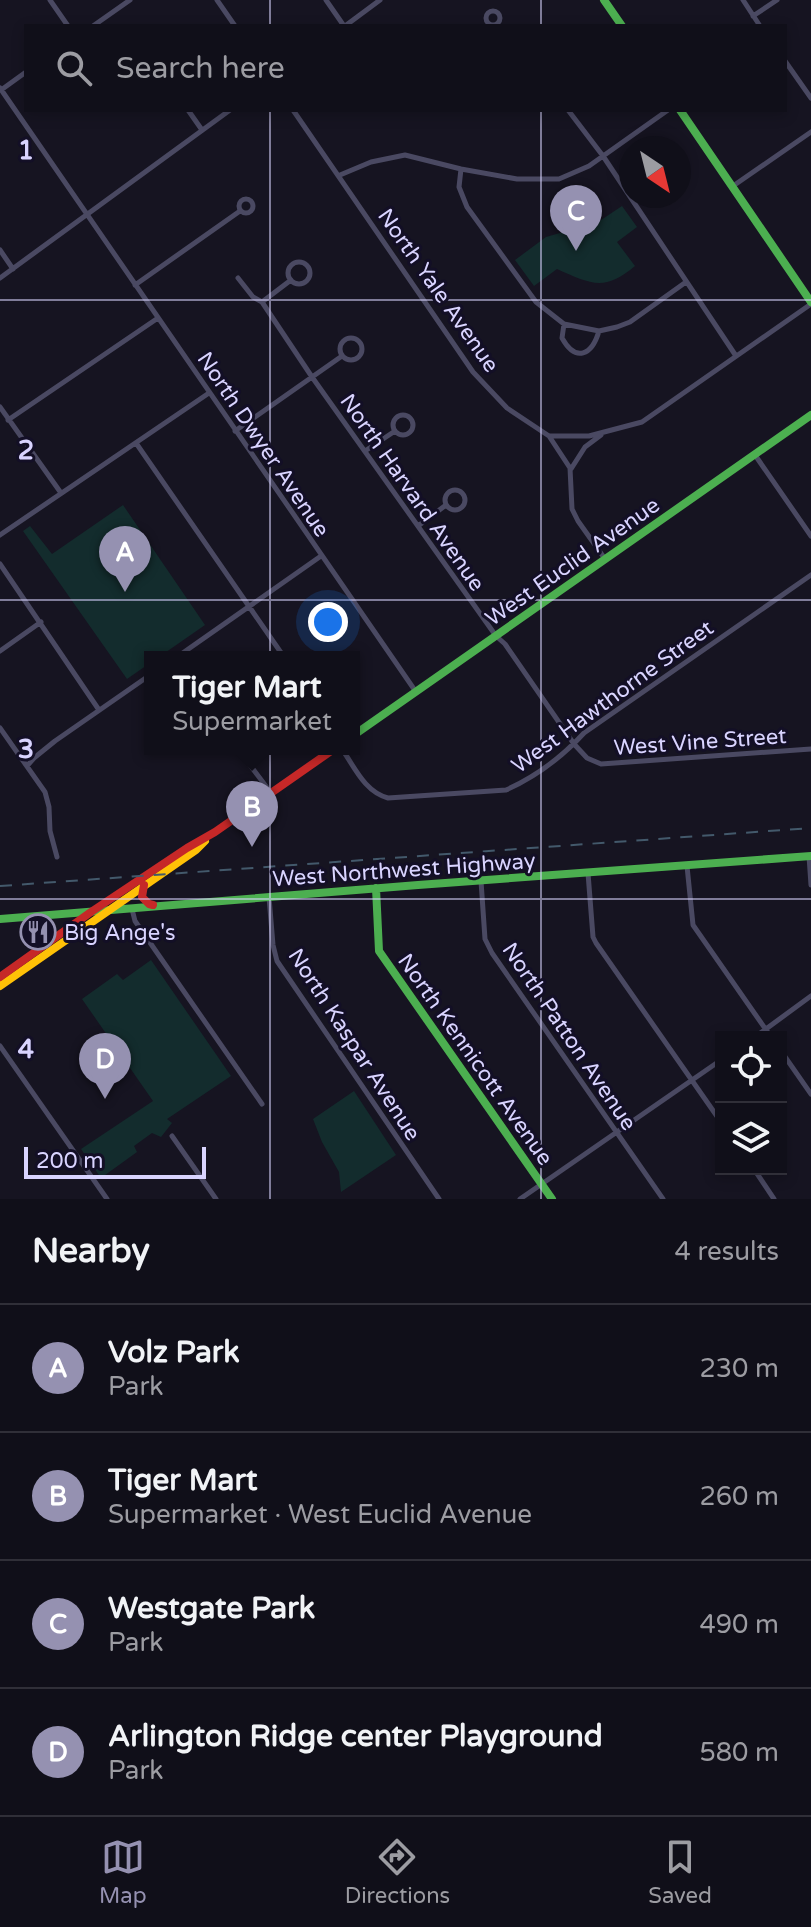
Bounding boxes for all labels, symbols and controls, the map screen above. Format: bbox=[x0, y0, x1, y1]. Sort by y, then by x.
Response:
search box bbox=[24, 24, 787, 112]
icon: search bbox=[52, 46, 96, 90]
text: Search here bbox=[116, 50, 285, 87]
text: 1 bbox=[18, 135, 34, 166]
north arrow bbox=[619, 136, 691, 208]
pin: C bbox=[550, 185, 602, 251]
street label: North Yale Avenue bbox=[372, 204, 504, 377]
street label: North Dwyer Avenue bbox=[192, 347, 335, 542]
street label: North Harvard Avenue bbox=[334, 389, 490, 596]
text: 2 bbox=[18, 435, 34, 466]
street label: West Euclid Avenue bbox=[481, 492, 665, 632]
pin: A bbox=[99, 526, 151, 592]
your location bbox=[308, 602, 348, 642]
street label: West Hawthorne Street bbox=[507, 615, 719, 779]
popup bbox=[144, 651, 360, 755]
text: Tiger Mart bbox=[172, 669, 322, 706]
text: Supermarket bbox=[172, 706, 332, 737]
street label: West Vine Street bbox=[613, 723, 787, 761]
text: 3 bbox=[18, 734, 34, 765]
pin: B bbox=[226, 781, 278, 847]
street label: West Northwest Highway bbox=[272, 848, 537, 892]
restaurant icon: Big Ange's bbox=[19, 913, 57, 951]
place label: Big Ange's bbox=[64, 920, 176, 946]
street label: North Patton Avenue bbox=[497, 938, 642, 1135]
street label: North Kaspar Avenue bbox=[282, 944, 426, 1145]
street label: North Kennicott Avenue bbox=[392, 949, 558, 1170]
map controls bbox=[715, 1031, 787, 1175]
button: locate bbox=[715, 1031, 787, 1103]
pin: D bbox=[79, 1033, 131, 1099]
text: 4 bbox=[18, 1034, 34, 1065]
button: layers bbox=[715, 1103, 787, 1175]
scale bar bbox=[24, 1143, 206, 1179]
text: 200 m bbox=[36, 1148, 103, 1174]
text: Nearby bbox=[32, 1231, 150, 1272]
text: 4 results bbox=[674, 1236, 779, 1267]
text: Volz Park bbox=[108, 1334, 240, 1371]
text: A bbox=[48, 1353, 68, 1384]
text: 230 m bbox=[699, 1353, 779, 1384]
text: Park bbox=[108, 1371, 164, 1402]
text: Tiger Mart bbox=[108, 1462, 257, 1499]
text: B bbox=[49, 1481, 67, 1512]
text: 260 m bbox=[699, 1481, 779, 1512]
text: Supermarket · West Euclid Avenue bbox=[108, 1499, 532, 1530]
text: Westgate Park bbox=[108, 1590, 315, 1627]
text: C bbox=[49, 1609, 67, 1640]
text: 490 m bbox=[699, 1609, 779, 1640]
text: Park bbox=[108, 1627, 164, 1658]
text: Arlington Ridge center Playground bbox=[108, 1718, 603, 1755]
text: D bbox=[48, 1737, 68, 1768]
text: 580 m bbox=[699, 1737, 779, 1768]
text: Park bbox=[108, 1755, 164, 1786]
tab: Map bbox=[99, 1835, 147, 1909]
tab: Directions bbox=[345, 1835, 450, 1909]
tab: Saved bbox=[648, 1835, 712, 1909]

